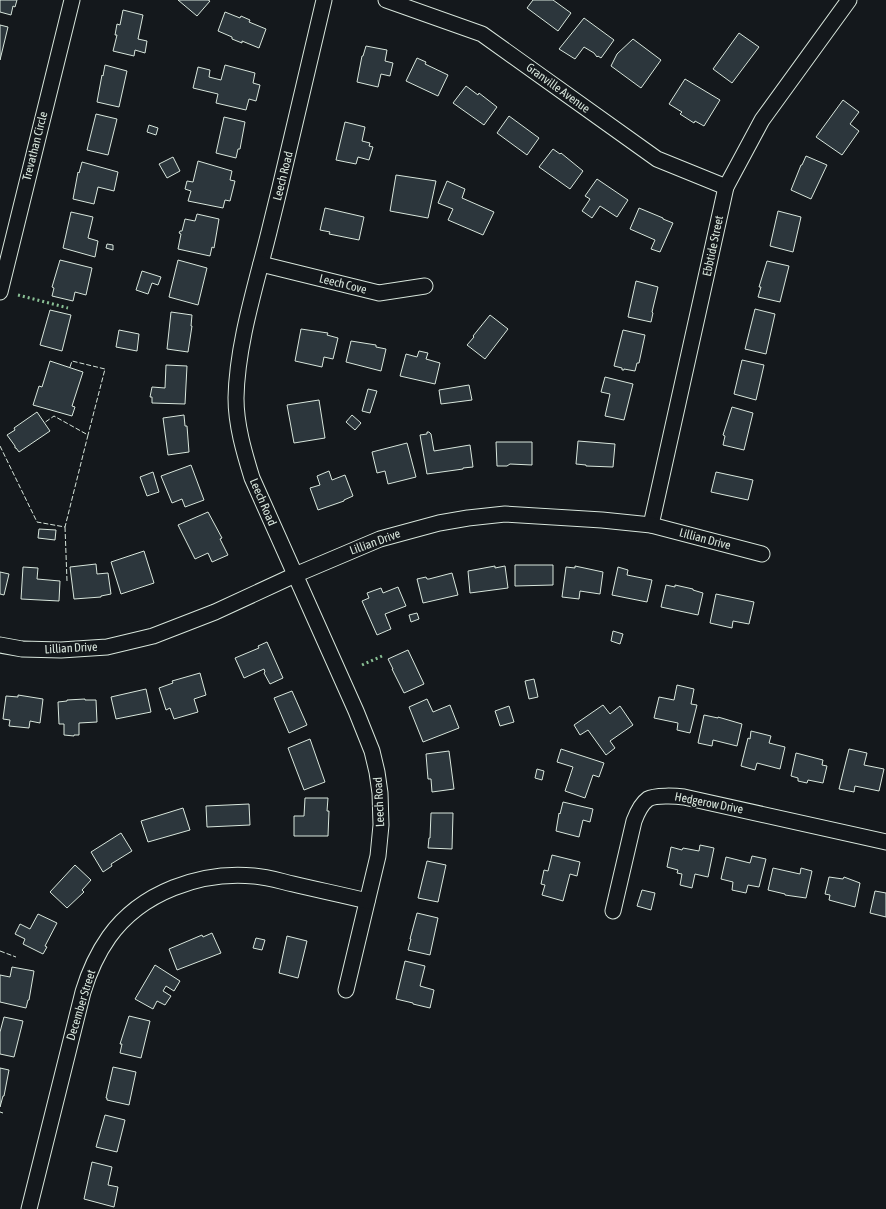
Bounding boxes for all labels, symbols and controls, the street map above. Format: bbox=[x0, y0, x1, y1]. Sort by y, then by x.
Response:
street label: Granville Avenue bbox=[523, 60, 593, 116]
street label: Trevathan Circle bbox=[20, 110, 50, 182]
street label: Leech Road bbox=[270, 150, 296, 202]
street label: Ebbtide Street bbox=[700, 214, 726, 278]
street label: Leech Cove bbox=[318, 271, 368, 297]
street label: Leech Road bbox=[247, 476, 279, 528]
street label: Lillian Drive bbox=[678, 525, 732, 553]
street label: Lillian Drive bbox=[348, 526, 402, 558]
street label: Lillian Drive bbox=[44, 640, 98, 656]
street label: Leech Road bbox=[371, 777, 387, 827]
street label: Hedgerow Drive bbox=[674, 789, 744, 817]
street label: December Street bbox=[64, 967, 99, 1042]

